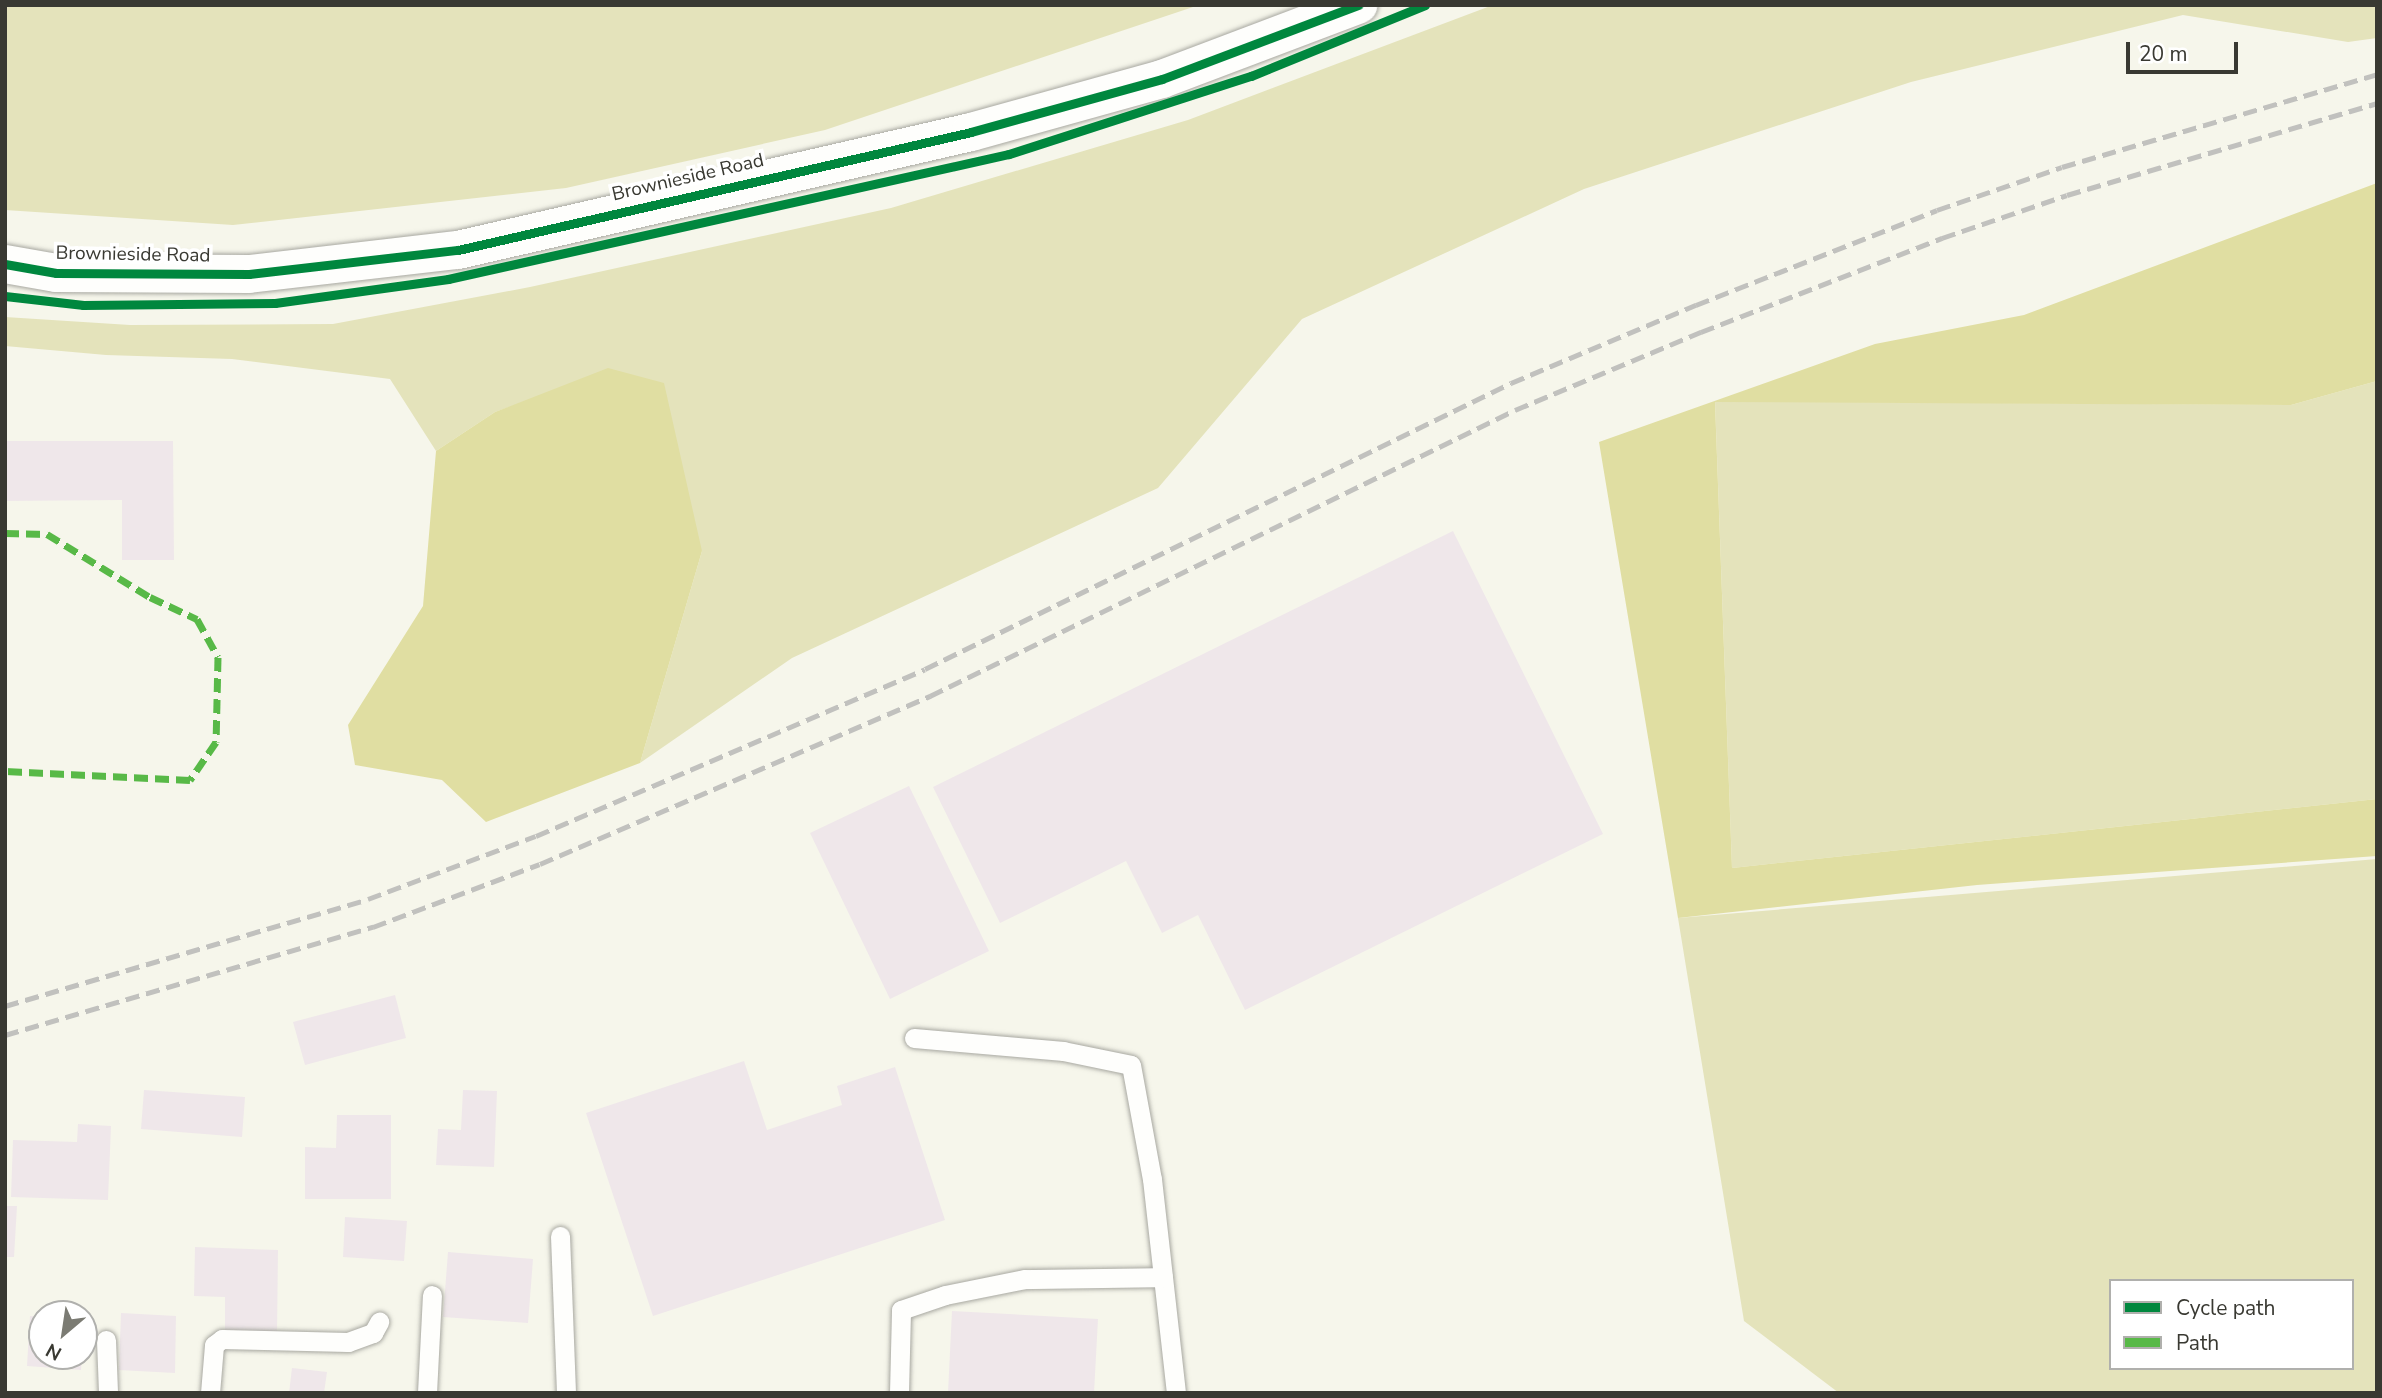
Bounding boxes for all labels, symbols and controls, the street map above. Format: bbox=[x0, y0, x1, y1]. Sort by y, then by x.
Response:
scale bar bbox=[2130, 28, 2242, 72]
text: 20 m bbox=[2139, 40, 2188, 68]
street label: Brownieside Road bbox=[610, 149, 766, 207]
street label: Brownieside Road bbox=[55, 242, 211, 268]
legend bbox=[2109, 1279, 2354, 1370]
text: Cycle path bbox=[2176, 1294, 2275, 1322]
north arrow bbox=[28, 1300, 98, 1370]
text: Path bbox=[2176, 1329, 2219, 1357]
text: N bbox=[41, 1337, 66, 1366]

